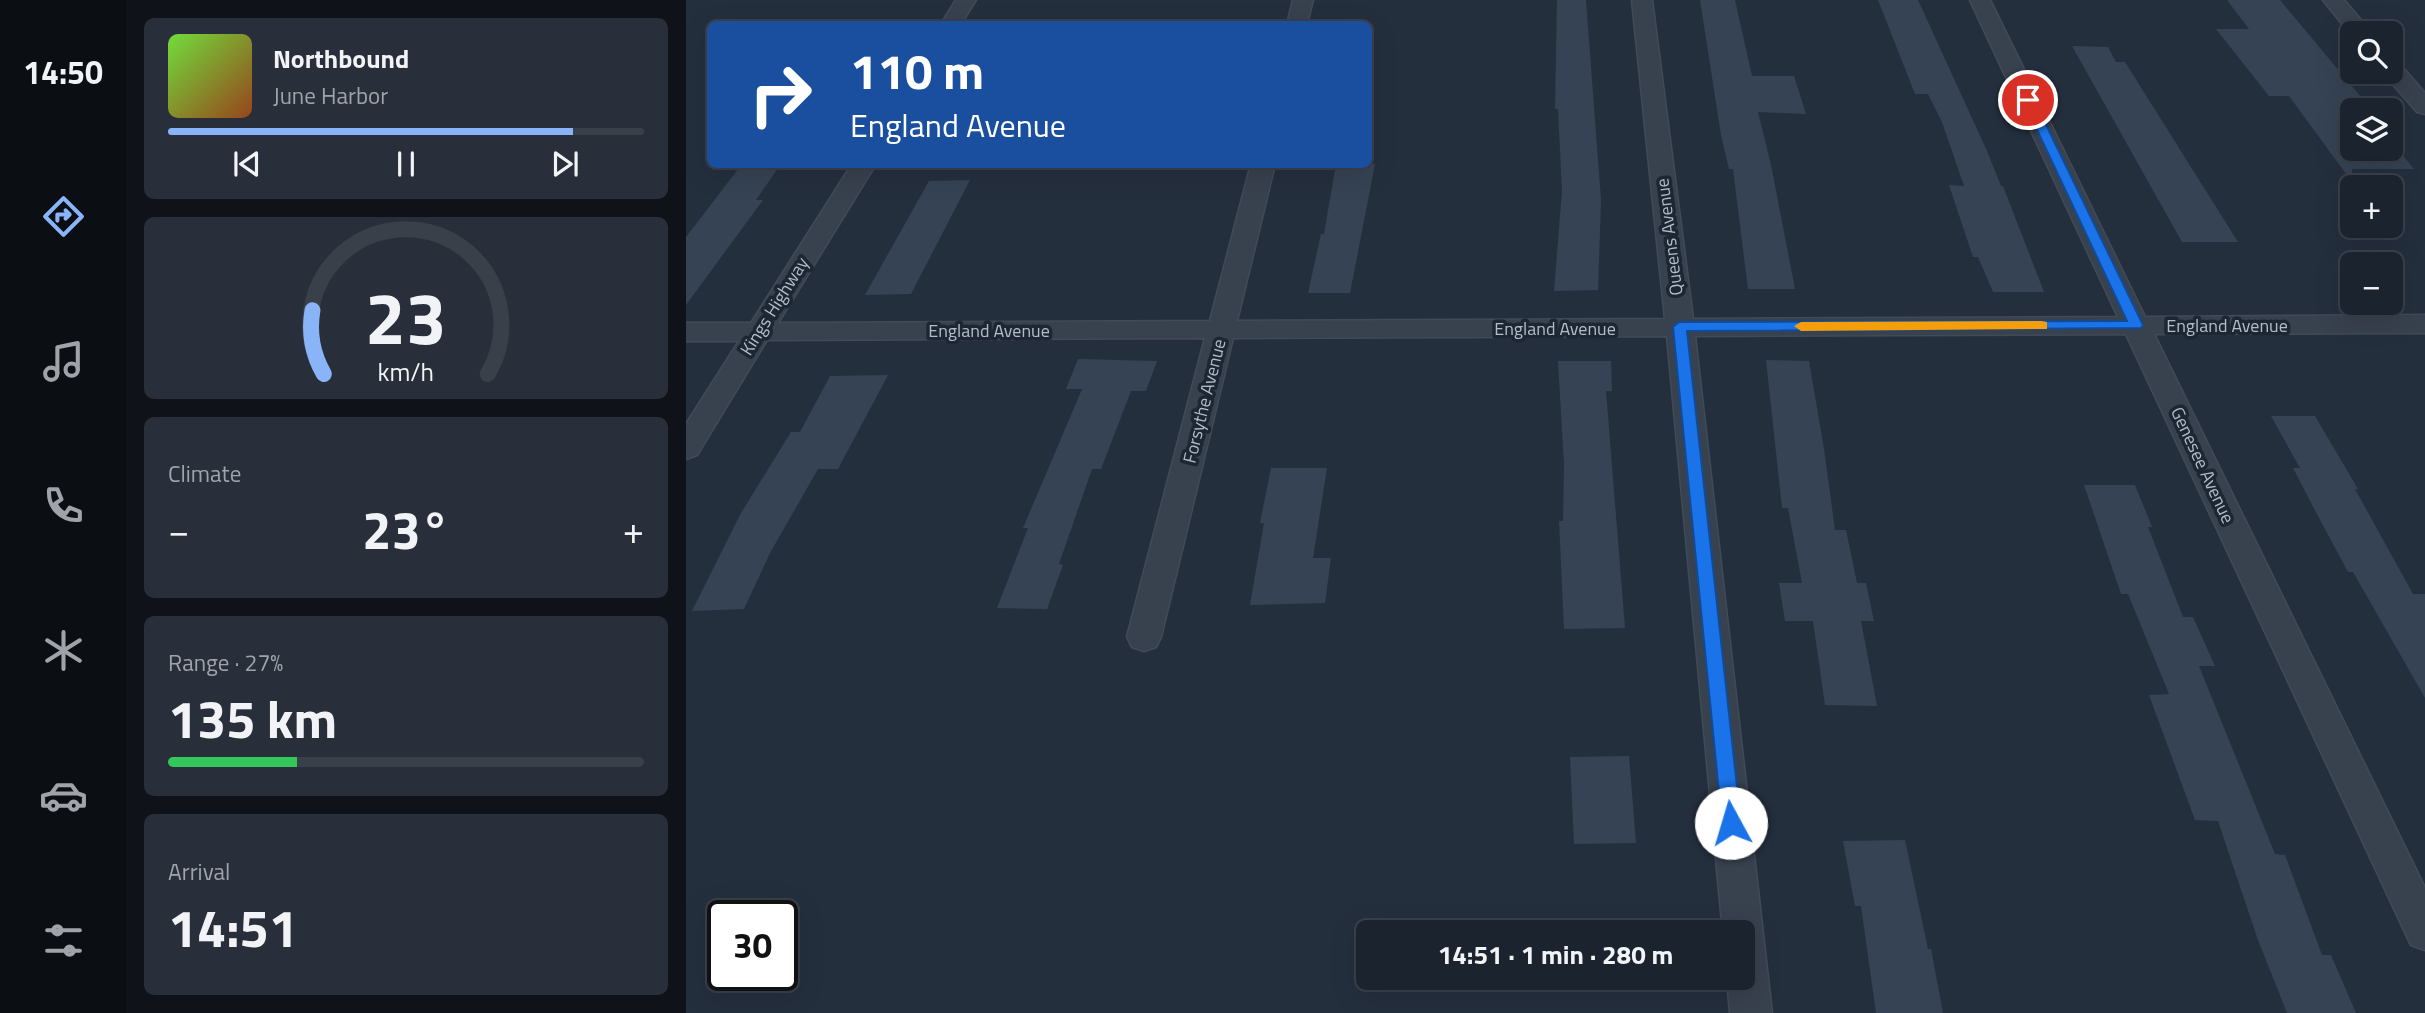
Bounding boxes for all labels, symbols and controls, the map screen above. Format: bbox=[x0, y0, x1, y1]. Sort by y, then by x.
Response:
map controls bbox=[2340, 21, 2403, 315]
button: search bbox=[2340, 21, 2403, 84]
text: 110 m bbox=[850, 33, 984, 108]
text: Northbound bbox=[273, 39, 409, 78]
text: 14:50 bbox=[23, 48, 103, 96]
icon: right bbox=[735, 49, 826, 140]
pin bbox=[1998, 70, 2058, 130]
text: June Harbor bbox=[273, 78, 388, 113]
icon: arrive bbox=[2009, 81, 2047, 119]
button: layers bbox=[2340, 98, 2403, 161]
text: England Avenue bbox=[850, 101, 1066, 149]
icon: previous bbox=[228, 145, 266, 183]
icon: pause bbox=[387, 145, 425, 183]
icon: next bbox=[546, 145, 584, 183]
button: + bbox=[2340, 175, 2403, 238]
street label: Queens Avenue bbox=[1648, 177, 1690, 297]
icon: directions bbox=[39, 192, 88, 241]
street label: Kings Highway bbox=[733, 251, 815, 360]
button: − bbox=[2340, 252, 2403, 315]
text: 23 bbox=[365, 262, 447, 372]
street label: England Avenue bbox=[2166, 312, 2288, 339]
street label: England Avenue bbox=[1494, 315, 1616, 342]
street label: England Avenue bbox=[928, 317, 1050, 344]
street label: Forsythe Avenue bbox=[1176, 336, 1232, 466]
icon: music bbox=[39, 337, 88, 386]
text: km/h bbox=[378, 353, 434, 391]
street label: Genesee Avenue bbox=[2164, 402, 2242, 528]
text: Climate bbox=[168, 456, 241, 491]
icon: phone bbox=[39, 481, 88, 530]
text: 23° bbox=[362, 490, 450, 569]
text: − bbox=[168, 501, 189, 559]
text: + bbox=[623, 501, 644, 559]
icon: climate bbox=[39, 626, 88, 675]
text: Range · 27% bbox=[168, 645, 283, 680]
text: 135 km bbox=[168, 679, 337, 758]
icon: car bbox=[39, 771, 88, 820]
position arrow bbox=[1694, 786, 1768, 860]
text: Arrival bbox=[168, 854, 230, 889]
text: 14:51 bbox=[168, 888, 298, 967]
speed limit sign: 30 bbox=[707, 900, 798, 991]
icon: filters bbox=[39, 916, 88, 965]
text: 14:51 · 1 min · 280 m bbox=[1438, 935, 1673, 974]

